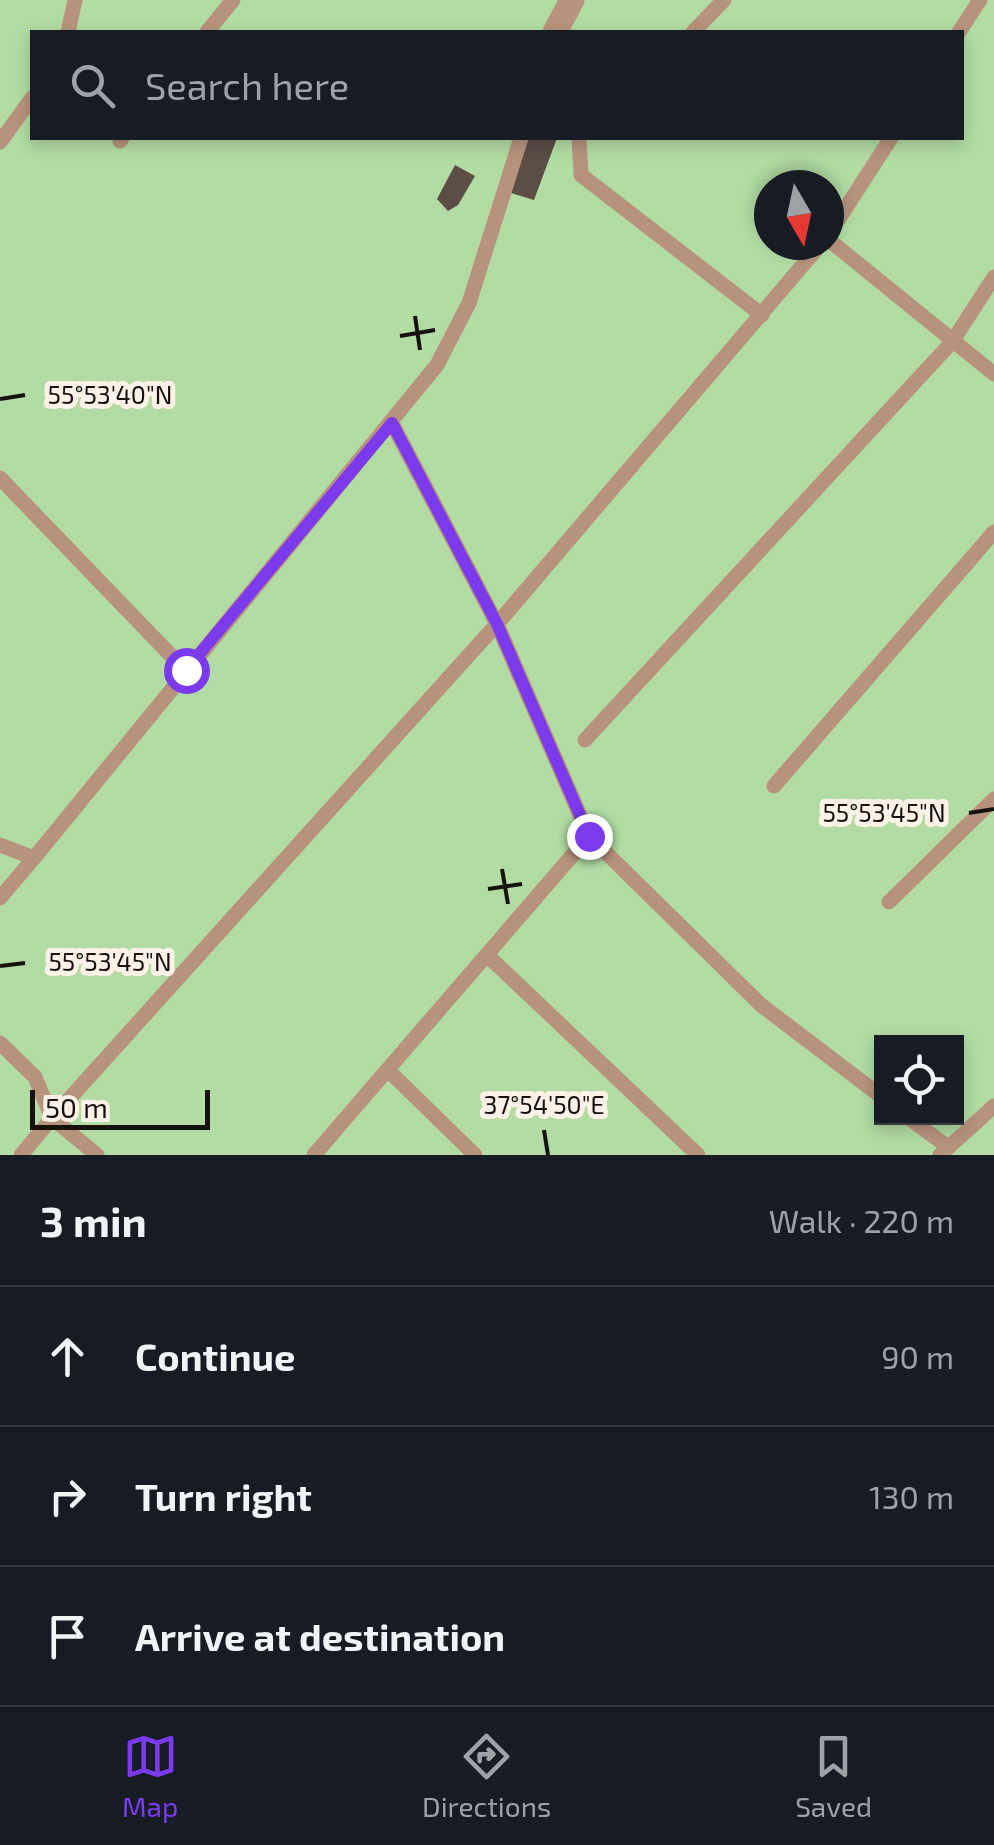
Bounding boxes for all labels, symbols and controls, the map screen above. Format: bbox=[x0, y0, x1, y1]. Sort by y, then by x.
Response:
search box bbox=[30, 30, 964, 140]
icon: search bbox=[65, 58, 120, 113]
text: Search here bbox=[145, 62, 349, 108]
north arrow bbox=[754, 170, 844, 260]
text: 55°53'40"N bbox=[48, 379, 172, 409]
route start bbox=[164, 648, 210, 694]
text: 55°53'45"N bbox=[822, 797, 946, 827]
route end bbox=[567, 814, 613, 860]
text: 55°53'45"N bbox=[48, 946, 172, 976]
map controls bbox=[874, 1035, 964, 1125]
button: locate bbox=[874, 1035, 964, 1125]
scale bar bbox=[30, 1085, 210, 1130]
text: 37°54'50"E bbox=[484, 1089, 604, 1119]
text: 50 m bbox=[45, 1090, 108, 1124]
text: 3 min bbox=[40, 1195, 147, 1245]
text: Walk · 220 m bbox=[769, 1201, 954, 1239]
icon: ahead bbox=[40, 1329, 95, 1384]
text: Continue bbox=[135, 1333, 295, 1379]
text: 90 m bbox=[881, 1337, 954, 1375]
icon: right bbox=[40, 1469, 95, 1524]
text: Turn right bbox=[135, 1473, 312, 1519]
text: 130 m bbox=[869, 1477, 954, 1515]
icon: arrive bbox=[40, 1609, 95, 1664]
text: Arrive at destination bbox=[135, 1613, 505, 1659]
tab: Map bbox=[122, 1729, 178, 1823]
tab: Directions bbox=[422, 1729, 551, 1823]
tab: Saved bbox=[795, 1729, 872, 1823]

